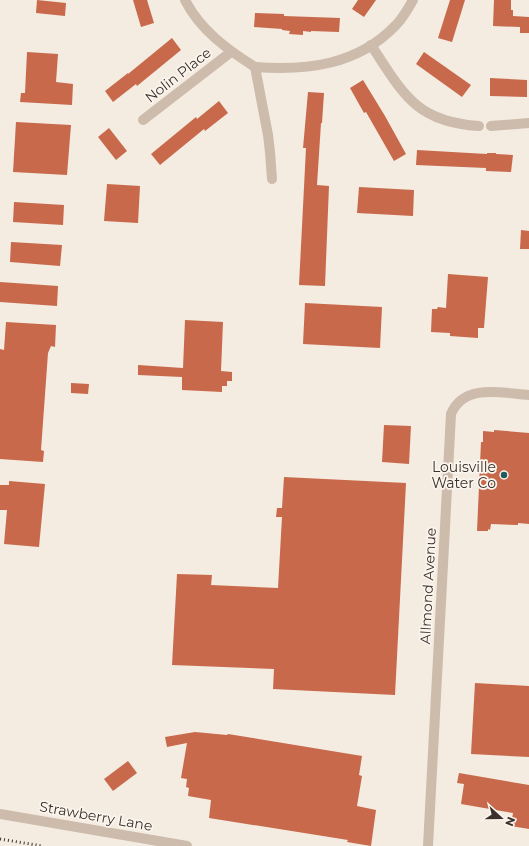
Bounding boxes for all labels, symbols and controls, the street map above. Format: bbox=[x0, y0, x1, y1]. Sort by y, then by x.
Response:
street label: Nolin Place bbox=[141, 44, 215, 106]
place label: Louisville Water Co bbox=[431, 458, 496, 492]
marker: Louisville Water Co bbox=[499, 470, 509, 480]
street label: Allmond Avenue bbox=[416, 527, 440, 645]
street label: Strawberry Lane bbox=[38, 797, 154, 835]
north arrow bbox=[481, 798, 521, 838]
text: N bbox=[502, 815, 518, 828]

